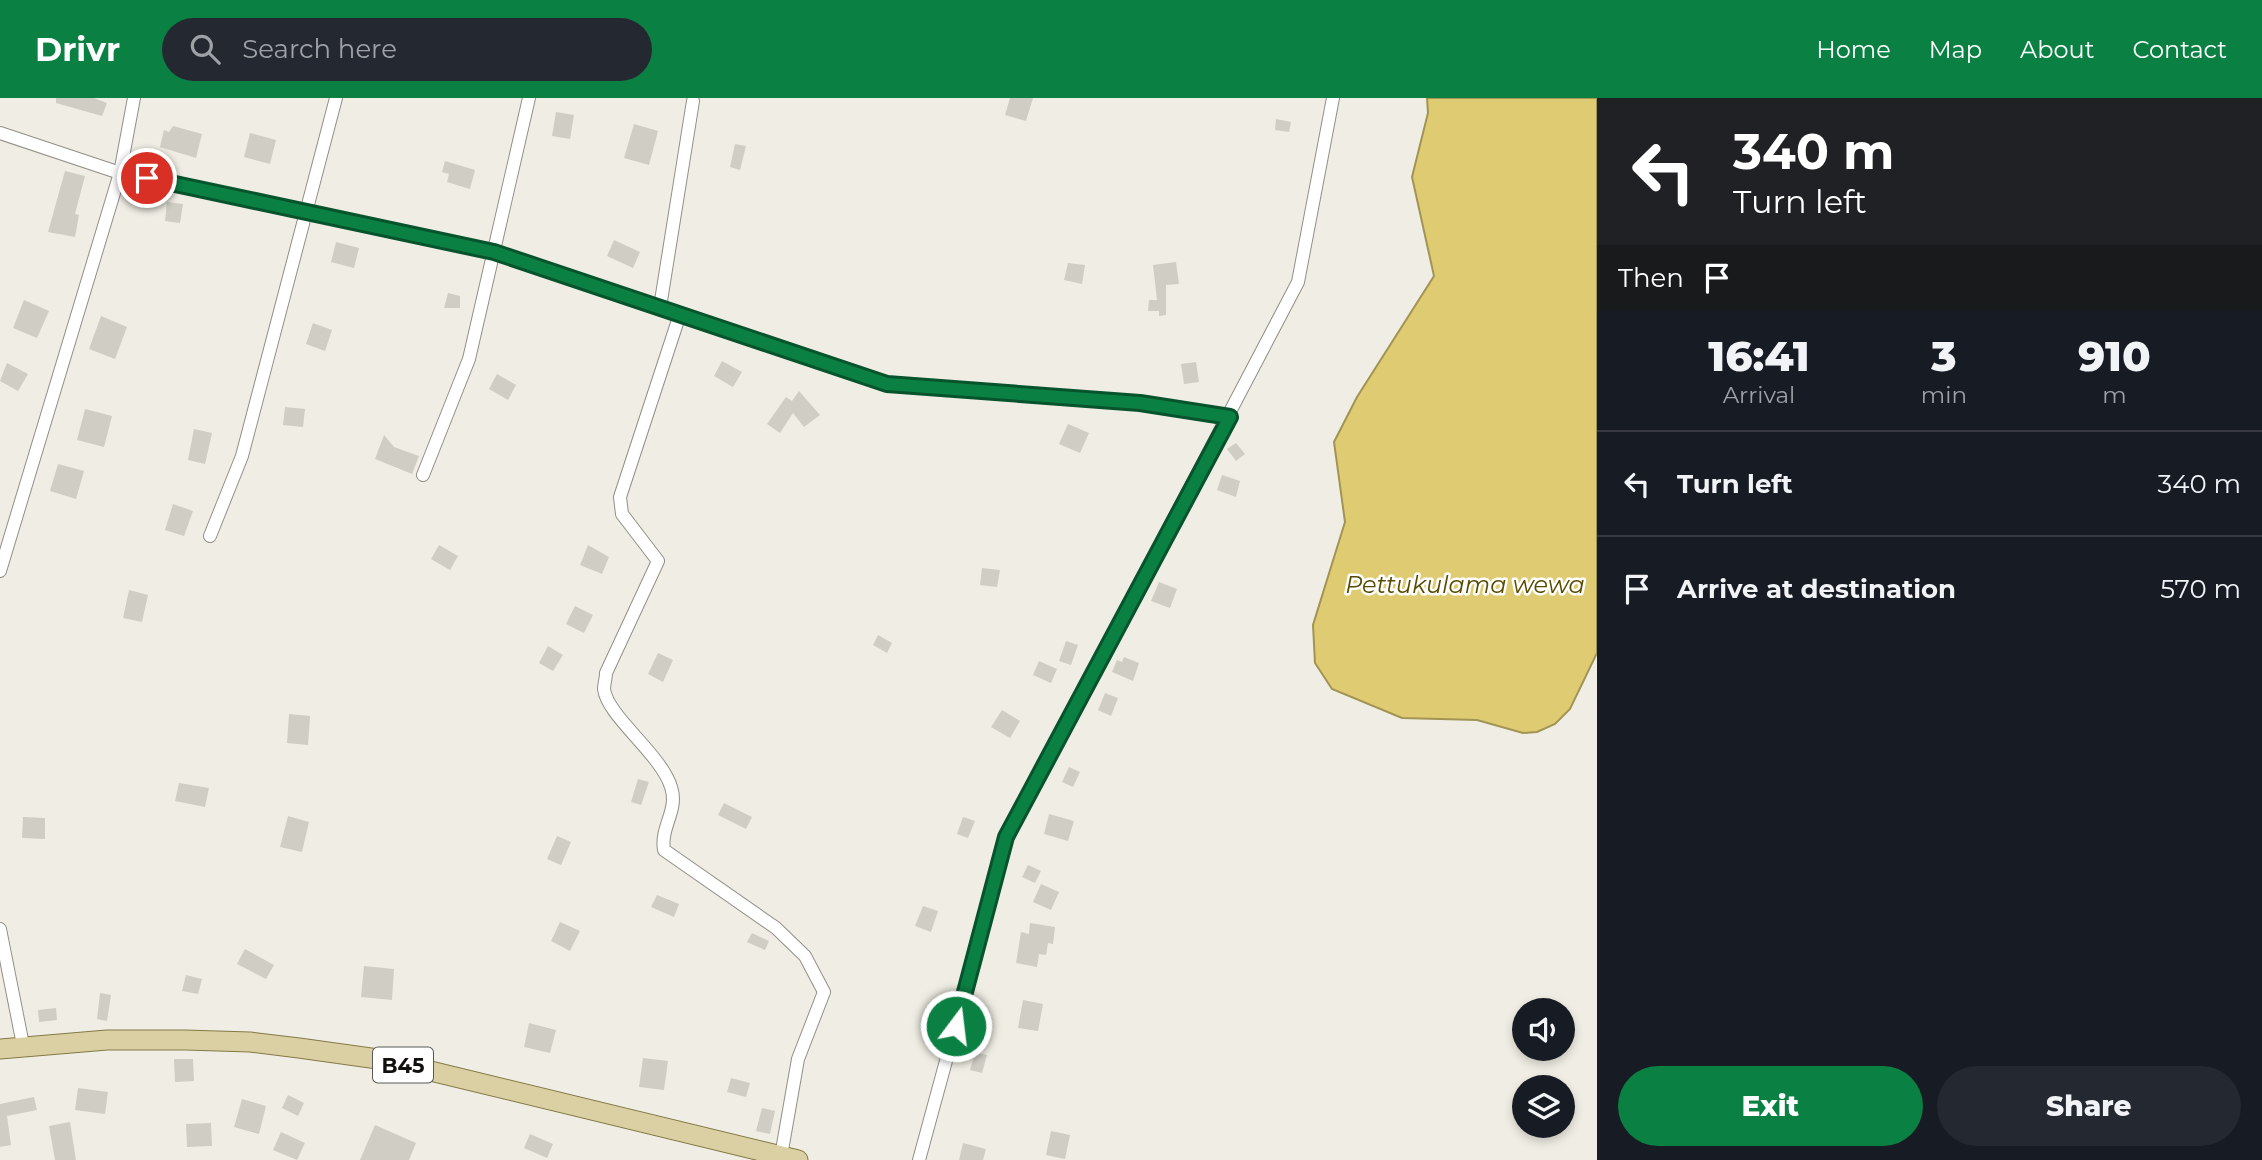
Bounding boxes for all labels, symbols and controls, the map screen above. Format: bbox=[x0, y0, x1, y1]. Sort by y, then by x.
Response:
search box bbox=[162, 18, 652, 81]
text: Drivr bbox=[35, 29, 120, 69]
icon: search bbox=[186, 30, 224, 68]
text: Search here bbox=[242, 33, 397, 65]
text: Home bbox=[1816, 35, 1891, 64]
text: Map bbox=[1929, 35, 1982, 64]
text: About bbox=[2020, 35, 2094, 64]
text: Contact bbox=[2132, 35, 2227, 64]
text: 340 m bbox=[1733, 122, 1894, 181]
icon: left bbox=[1618, 126, 1709, 217]
pin bbox=[117, 148, 177, 208]
icon: arrive bbox=[128, 159, 166, 197]
text: Turn left bbox=[1733, 182, 1867, 221]
icon: arrive bbox=[1698, 259, 1736, 297]
text: Then bbox=[1618, 262, 1684, 294]
text: 16:41 bbox=[1708, 330, 1810, 382]
text: 3 bbox=[1931, 330, 1957, 382]
text: 910 bbox=[2078, 330, 2151, 382]
text: Arrival bbox=[1723, 381, 1795, 409]
text: min bbox=[1921, 381, 1967, 409]
text: m bbox=[2102, 381, 2127, 409]
icon: left bbox=[1618, 465, 1656, 503]
text: Turn left bbox=[1677, 468, 1793, 500]
text: 340 m bbox=[2158, 468, 2241, 500]
water label: Pettukulama wewa bbox=[1345, 570, 1585, 599]
icon: arrive bbox=[1618, 570, 1656, 608]
text: Arrive at destination bbox=[1677, 573, 1956, 605]
text: 570 m bbox=[2160, 573, 2241, 605]
position arrow bbox=[919, 989, 993, 1063]
map controls bbox=[1512, 998, 1575, 1138]
button: sound bbox=[1512, 998, 1575, 1061]
road number: B45 bbox=[373, 1048, 433, 1082]
button: Exit bbox=[1618, 1066, 1923, 1146]
button: Share bbox=[1937, 1066, 2241, 1146]
button: layers bbox=[1512, 1075, 1575, 1138]

